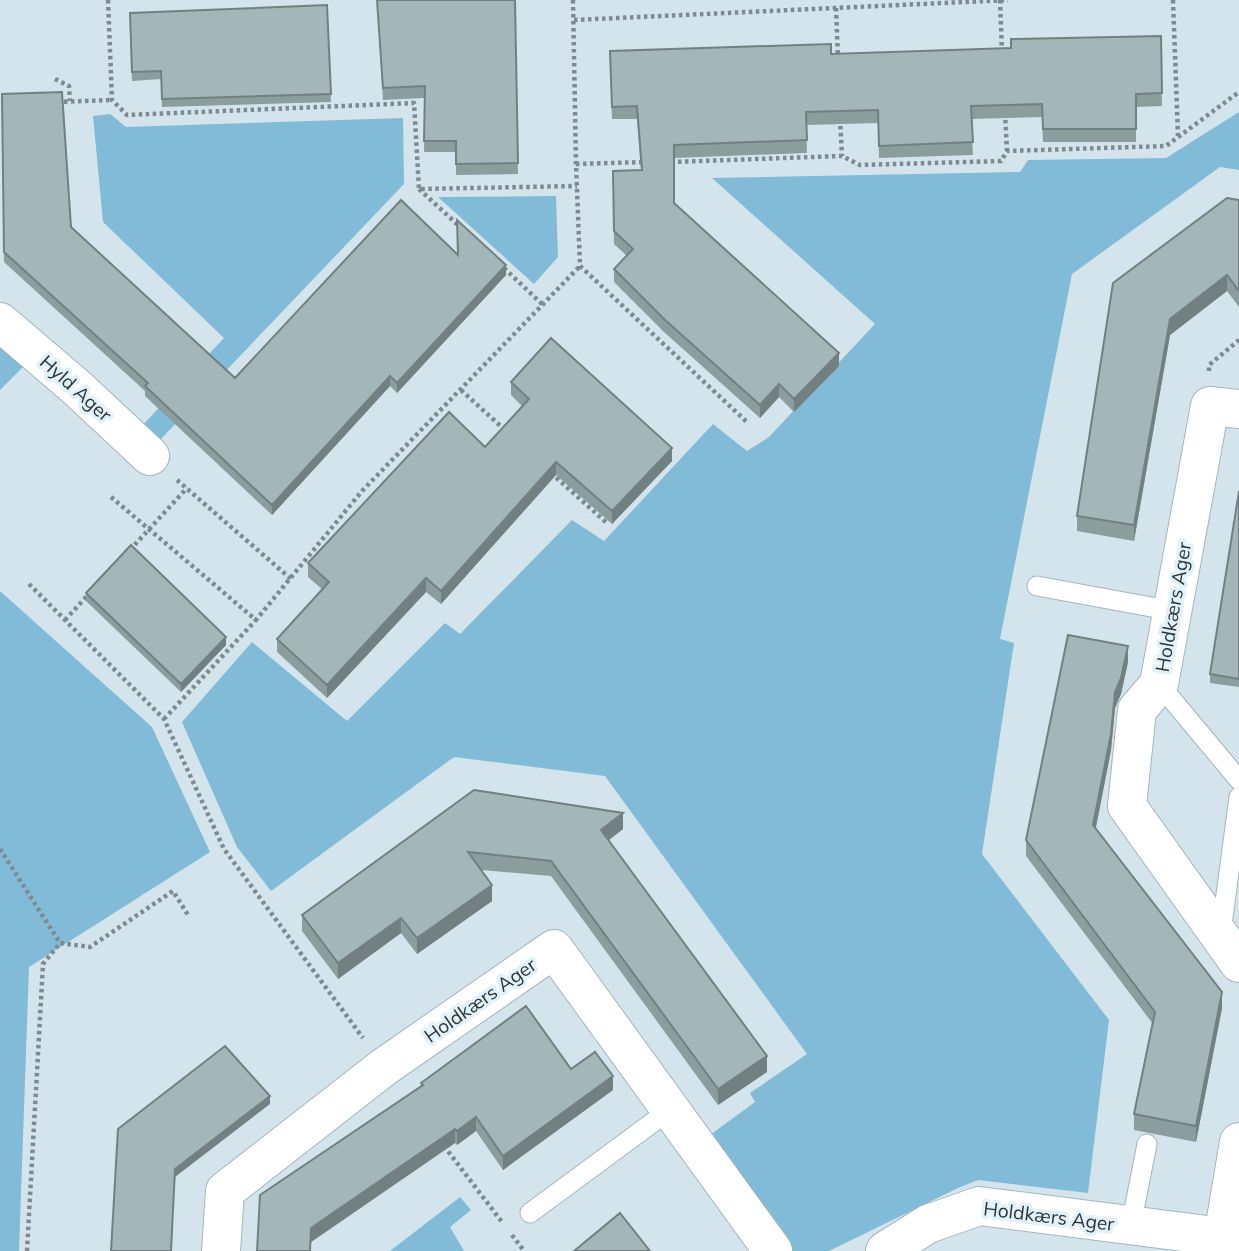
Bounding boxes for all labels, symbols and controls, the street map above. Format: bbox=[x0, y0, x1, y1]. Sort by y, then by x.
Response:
street label: Hyld Ager bbox=[35, 350, 117, 426]
street label: Holdkærs Ager bbox=[1150, 540, 1196, 674]
street label: Holdkærs Ager bbox=[419, 952, 541, 1048]
street label: Holdkærs Ager bbox=[982, 1196, 1116, 1236]

